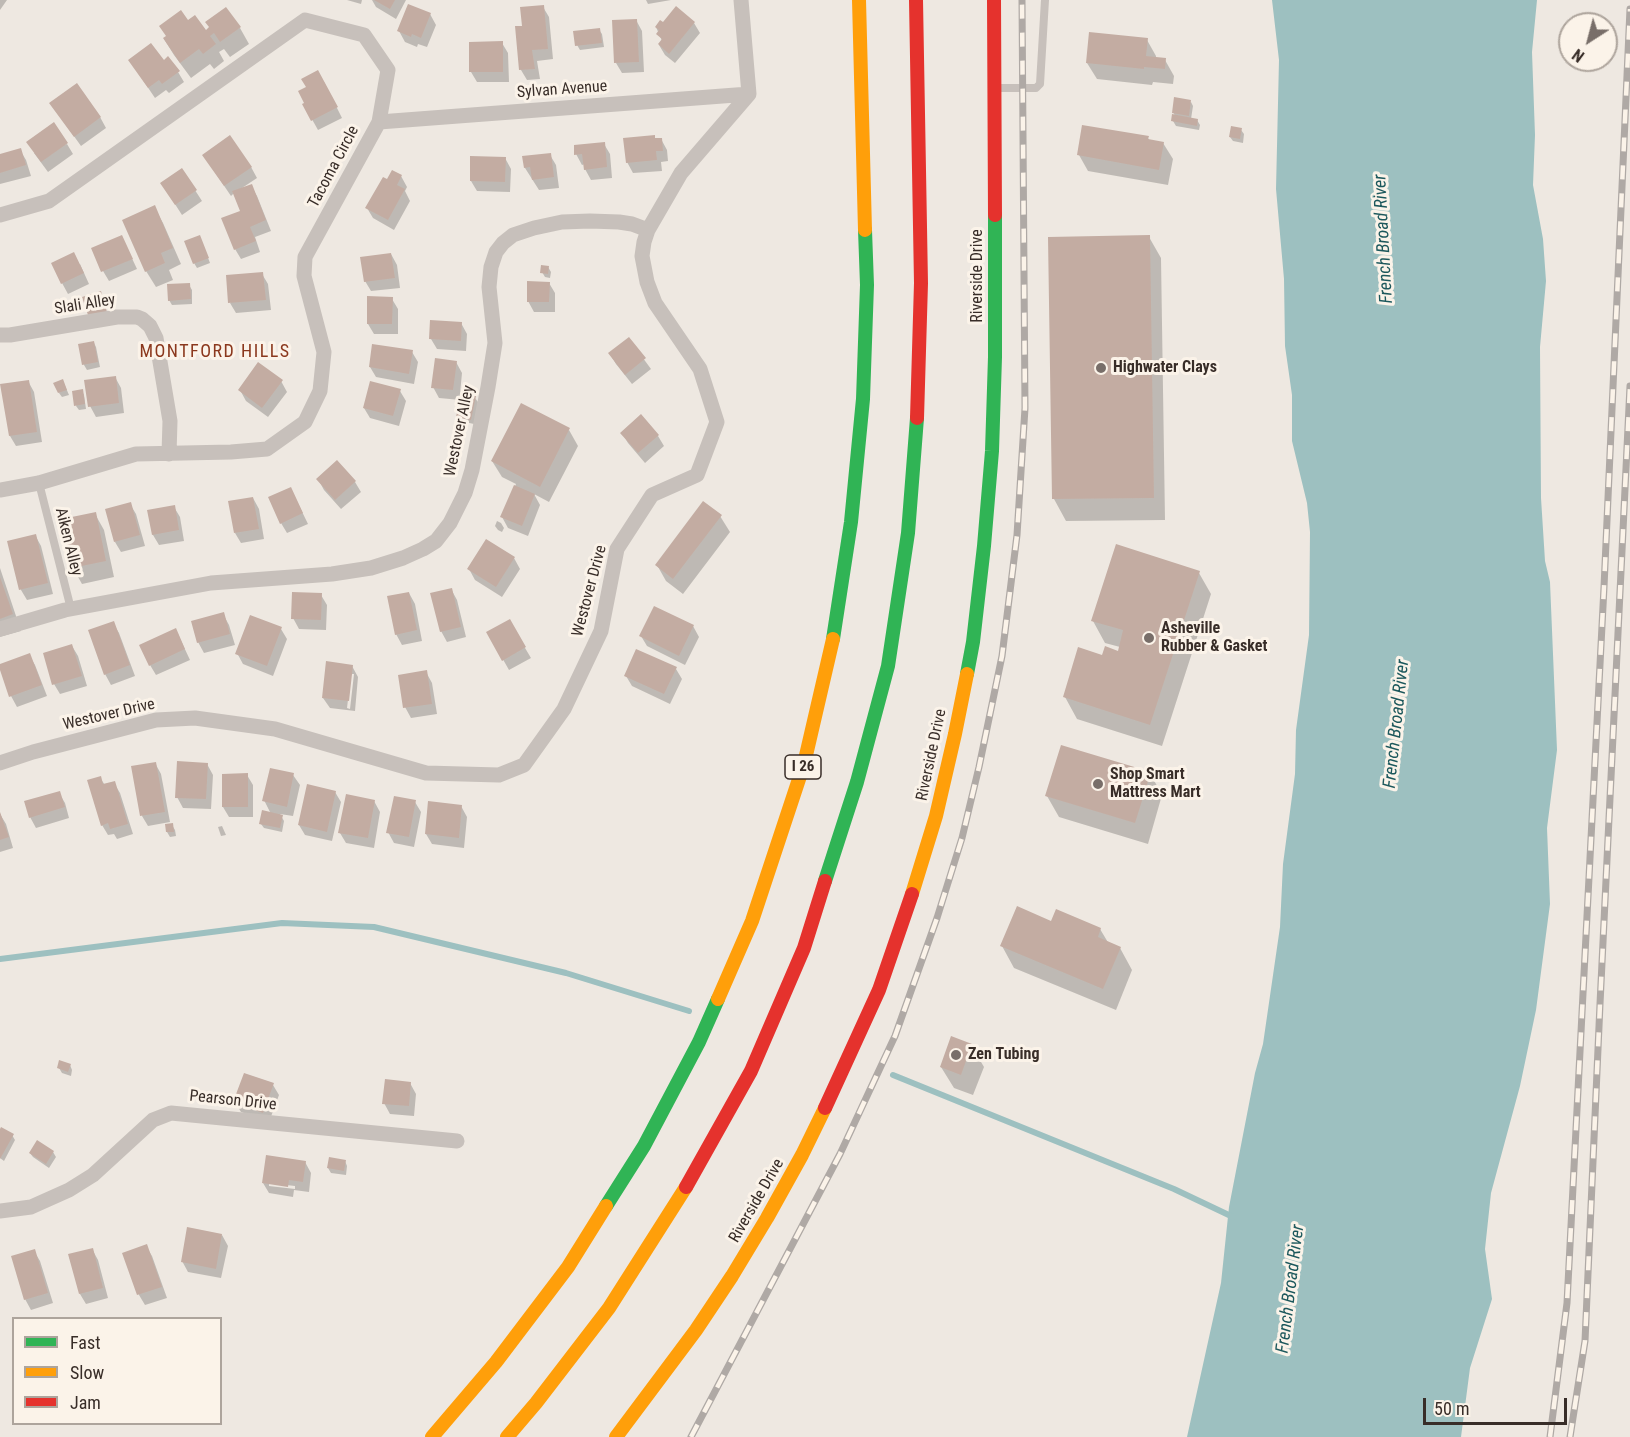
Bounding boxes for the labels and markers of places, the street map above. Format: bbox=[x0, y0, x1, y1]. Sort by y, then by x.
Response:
place label: Highwater Clays bbox=[1113, 358, 1217, 378]
marker: Highwater Clays bbox=[1094, 361, 1108, 375]
place label: Asheville Rubber & Gasket bbox=[1161, 619, 1267, 657]
marker: Asheville Rubber & Gasket bbox=[1142, 631, 1156, 645]
place label: Shop Smart Mattress Mart bbox=[1110, 765, 1201, 803]
marker: Shop Smart Mattress Mart bbox=[1091, 777, 1105, 791]
place label: Zen Tubing bbox=[968, 1045, 1039, 1065]
marker: Zen Tubing bbox=[949, 1048, 963, 1062]

